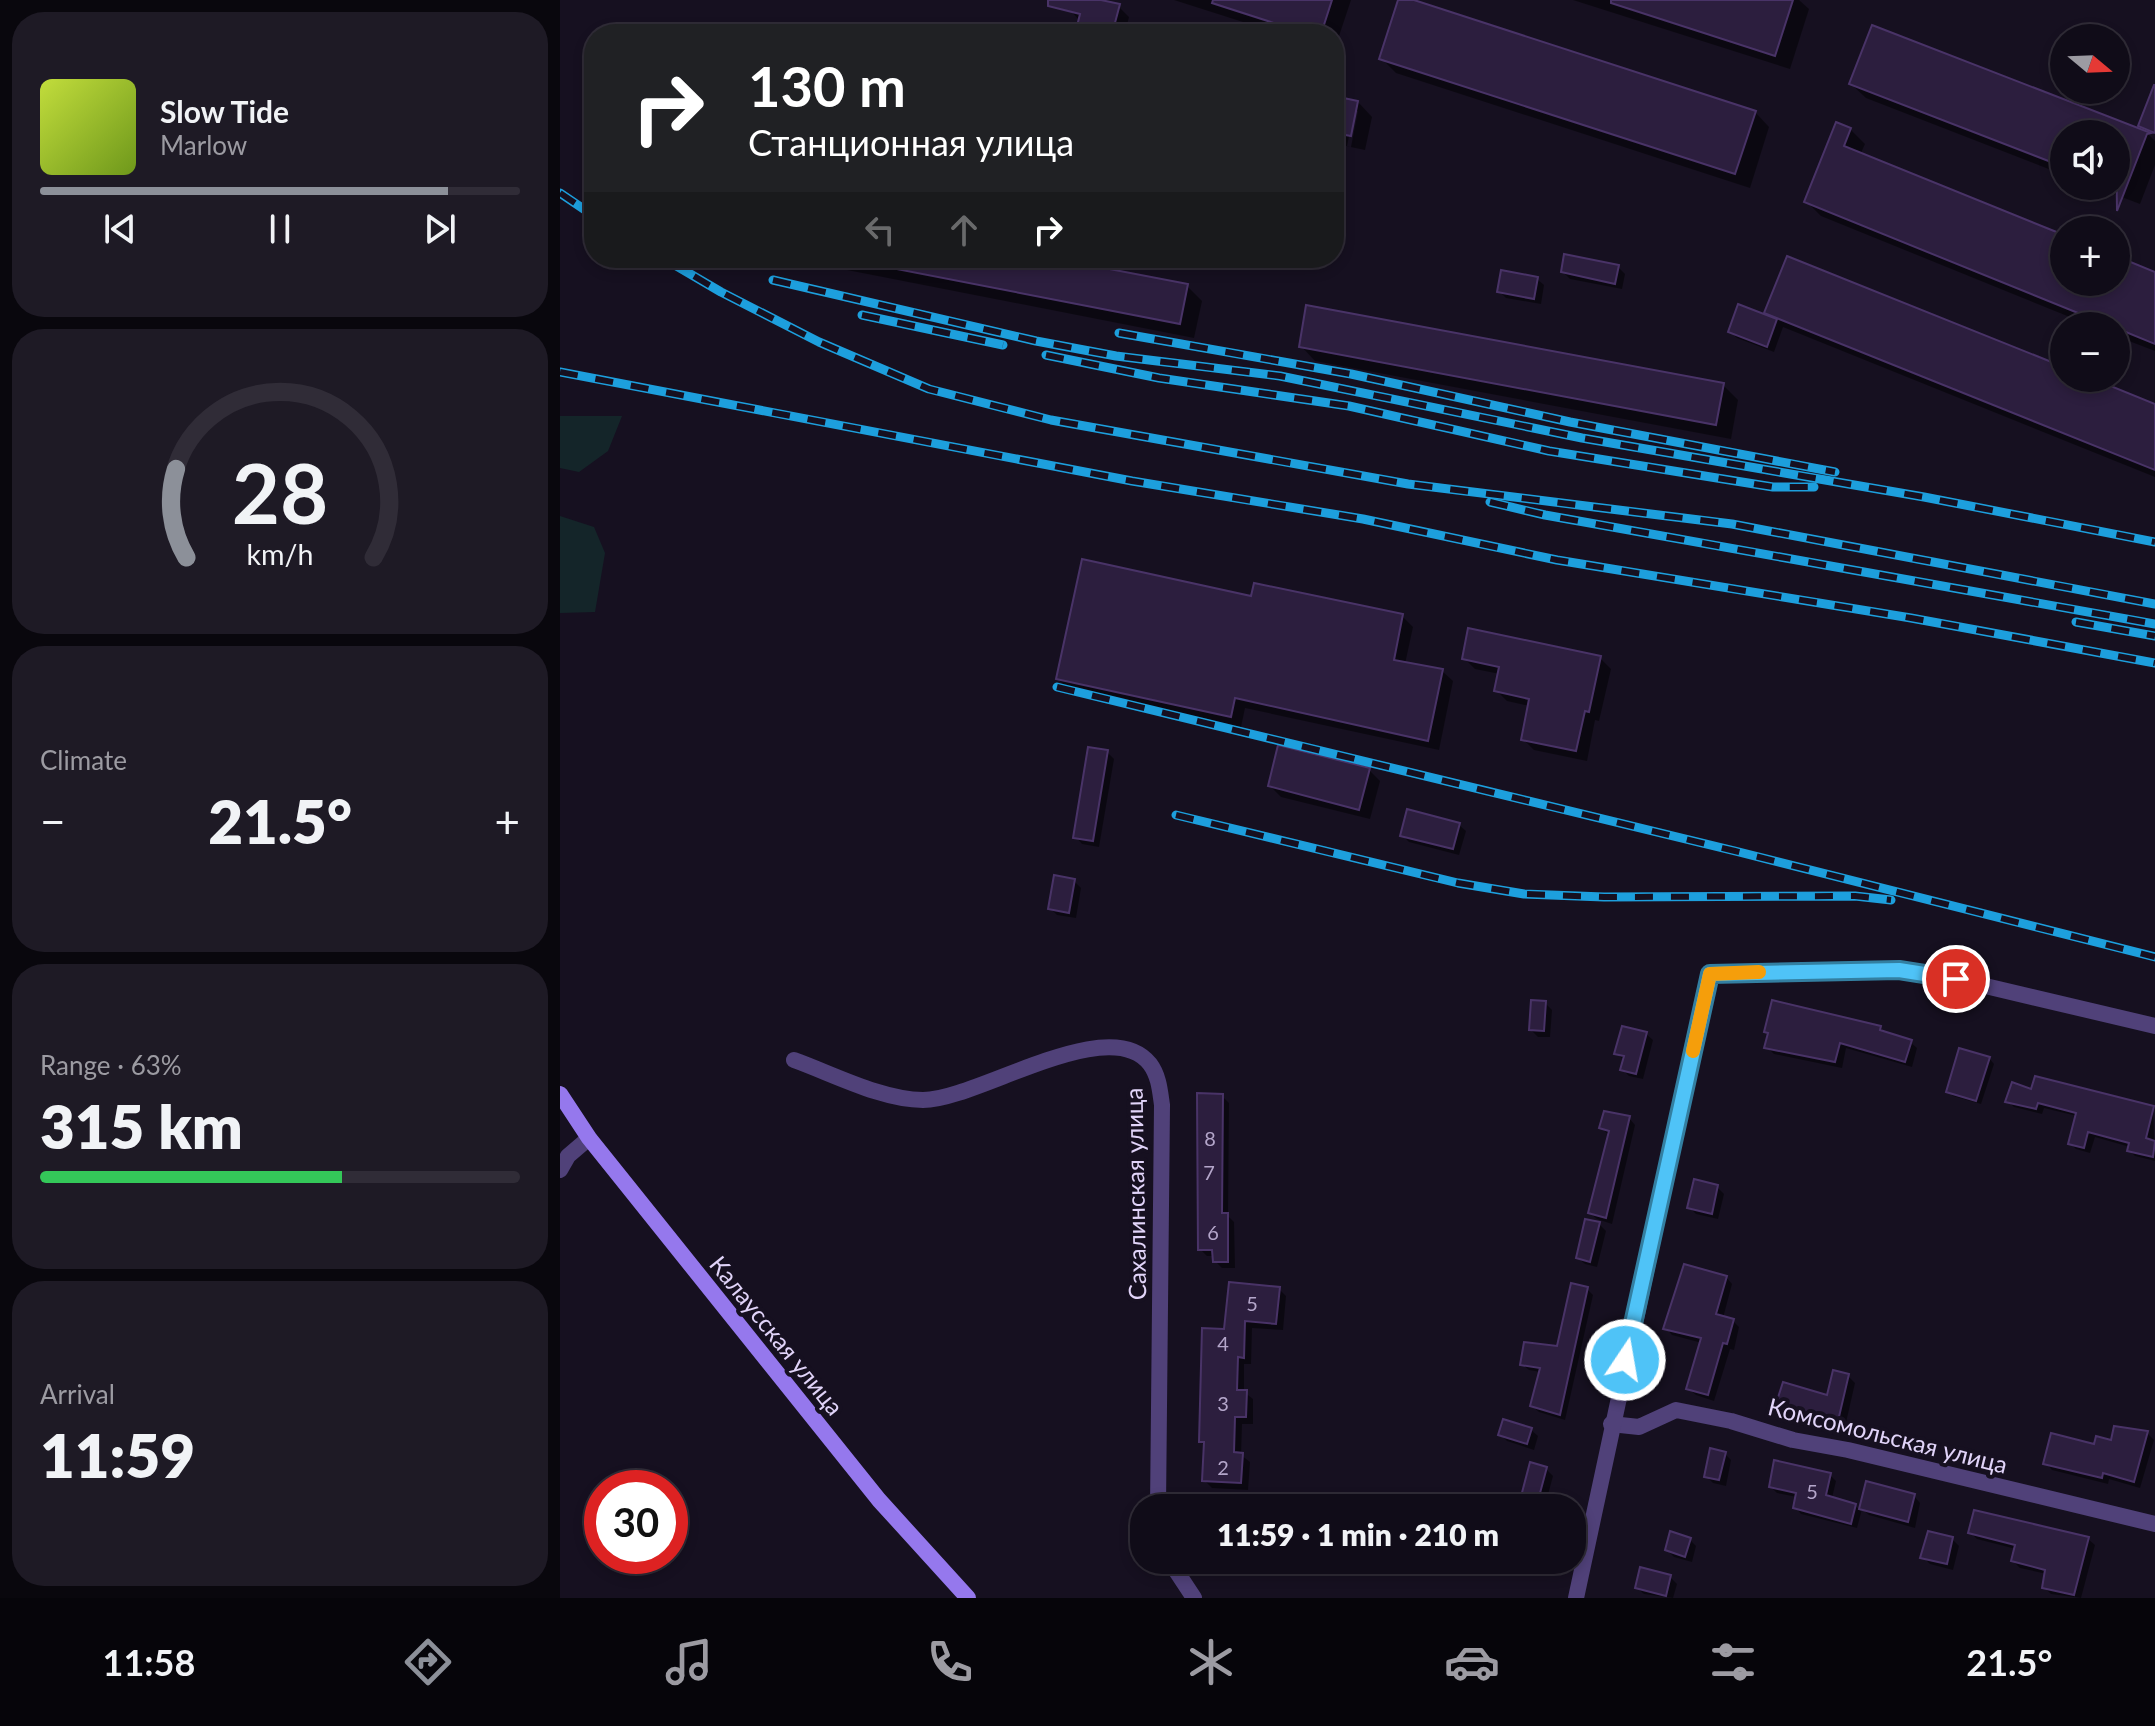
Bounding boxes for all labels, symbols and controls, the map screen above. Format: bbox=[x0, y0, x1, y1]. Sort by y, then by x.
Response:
north arrow bbox=[2050, 24, 2130, 104]
map controls bbox=[2050, 24, 2130, 392]
text: 130 m bbox=[748, 52, 906, 119]
icon: right bbox=[616, 56, 720, 160]
text: Slow Tide bbox=[160, 93, 289, 129]
text: Станционная улица bbox=[748, 120, 1074, 164]
button: sound bbox=[2050, 120, 2130, 200]
text: Marlow bbox=[160, 129, 247, 161]
icon: previous bbox=[98, 207, 142, 251]
icon: pause bbox=[258, 207, 302, 251]
icon: next bbox=[418, 207, 462, 251]
icon: left bbox=[858, 208, 902, 252]
icon: ahead bbox=[942, 208, 986, 252]
icon: right bbox=[1026, 208, 1070, 252]
button: + bbox=[2050, 216, 2130, 296]
button: − bbox=[2050, 312, 2130, 392]
text: 28 bbox=[232, 441, 328, 541]
text: km/h bbox=[247, 537, 313, 571]
text: Climate bbox=[40, 744, 127, 776]
text: 21.5° bbox=[208, 785, 352, 857]
text: − bbox=[40, 795, 66, 847]
text: + bbox=[494, 795, 520, 847]
pin bbox=[1922, 945, 1990, 1013]
icon: arrive bbox=[1934, 957, 1978, 1001]
text: Range · 63% bbox=[40, 1049, 182, 1081]
street label: Сахалинская улица bbox=[1119, 1087, 1151, 1301]
text: 315 km bbox=[40, 1090, 243, 1162]
house number: 8 bbox=[1204, 1126, 1216, 1150]
house number: 7 bbox=[1203, 1160, 1215, 1184]
house number: 6 bbox=[1207, 1220, 1219, 1244]
street label: Калаусская улица bbox=[704, 1250, 850, 1420]
house number: 5 bbox=[1246, 1291, 1258, 1315]
position arrow bbox=[1583, 1318, 1667, 1402]
house number: 4 bbox=[1217, 1331, 1229, 1355]
text: Arrival bbox=[40, 1378, 115, 1410]
house number: 3 bbox=[1217, 1391, 1229, 1415]
street label: Комсомольская улица bbox=[1765, 1391, 2011, 1479]
text: 11:59 bbox=[40, 1419, 195, 1491]
house number: 2 bbox=[1217, 1455, 1229, 1479]
speed limit sign: 30 bbox=[584, 1470, 688, 1574]
house number: 5 bbox=[1806, 1479, 1818, 1503]
text: 11:59 · 1 min · 210 m bbox=[1217, 1516, 1499, 1552]
icon: directions bbox=[400, 1634, 456, 1690]
icon: music bbox=[661, 1634, 717, 1690]
icon: phone bbox=[922, 1634, 978, 1690]
icon: climate bbox=[1183, 1634, 1239, 1690]
icon: car bbox=[1444, 1634, 1500, 1690]
icon: filters bbox=[1705, 1634, 1761, 1690]
text: 11:58 bbox=[103, 1640, 195, 1684]
text: 21.5° bbox=[1966, 1640, 2052, 1684]

